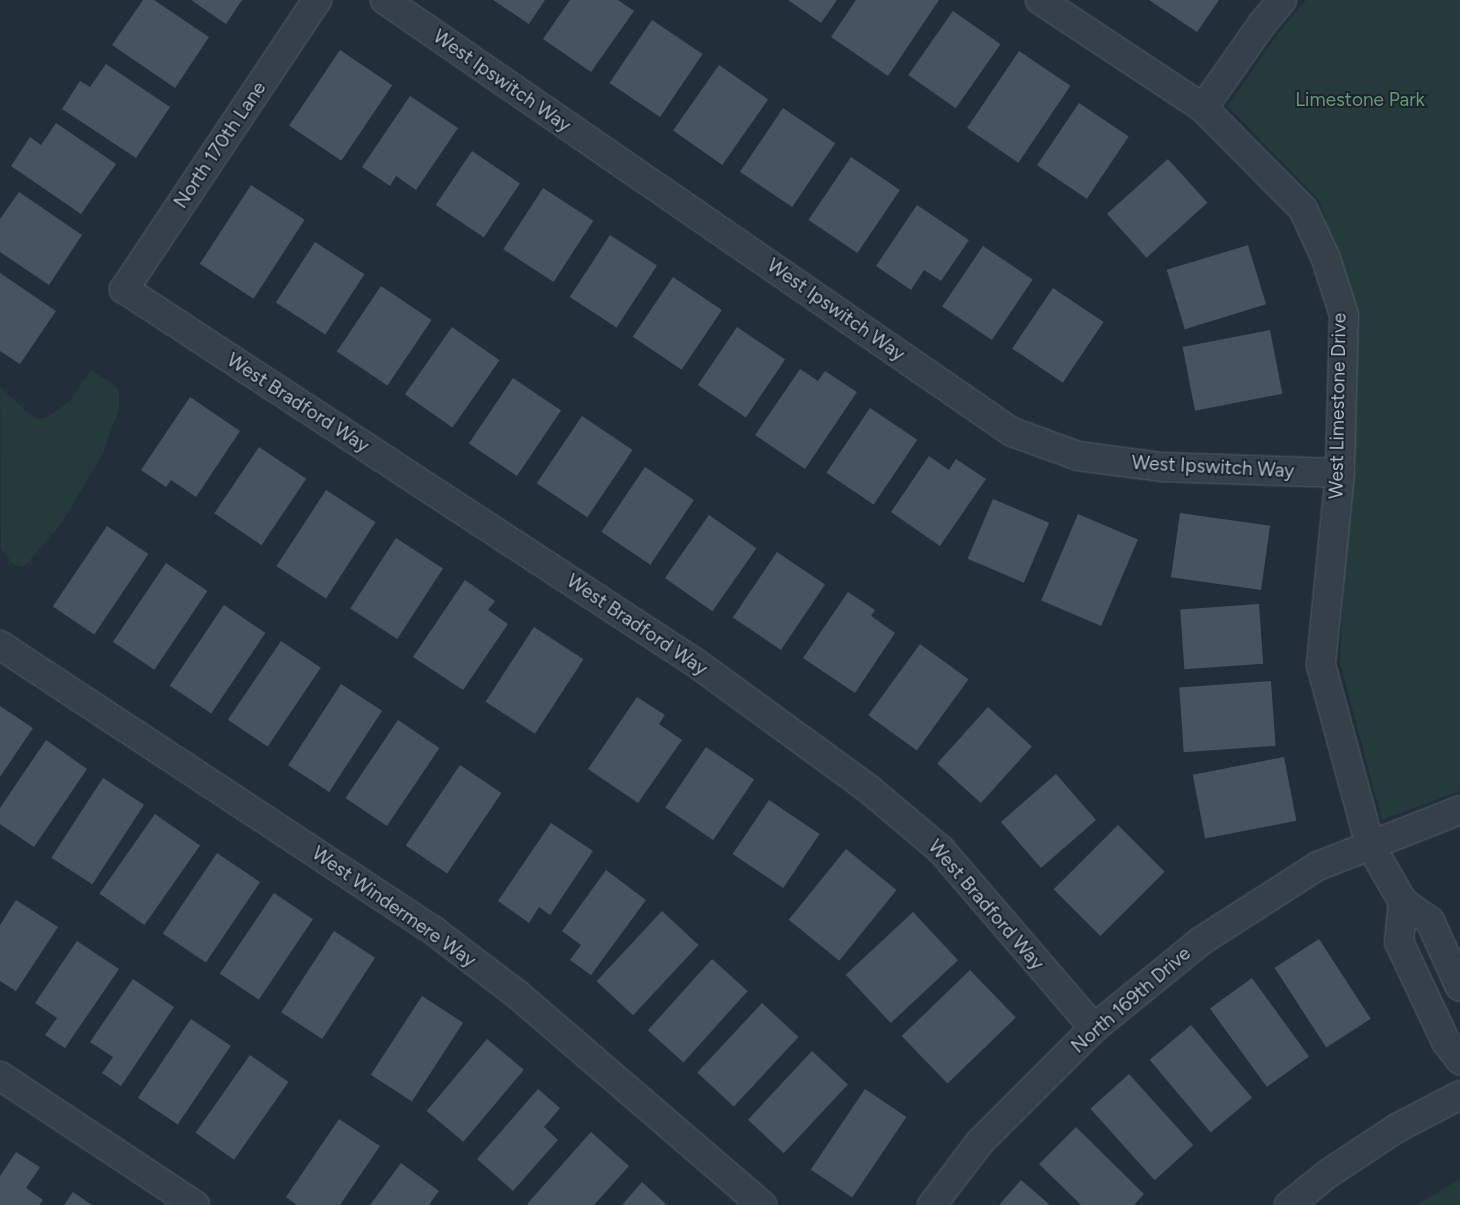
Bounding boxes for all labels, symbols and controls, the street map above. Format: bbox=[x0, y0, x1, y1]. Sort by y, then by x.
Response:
street label: West Ipswitch Way bbox=[429, 25, 575, 137]
street label: North 170th Lane bbox=[169, 77, 271, 213]
park label: Limestone Park bbox=[1295, 89, 1425, 111]
street label: West Ipswitch Way bbox=[763, 254, 909, 366]
street label: West Limestone Drive bbox=[1325, 313, 1351, 499]
street label: West Bradford Way bbox=[223, 349, 373, 457]
street label: West Ipswitch Way bbox=[1131, 451, 1295, 483]
street label: West Bradford Way bbox=[562, 570, 712, 680]
street label: West Bradford Way bbox=[923, 835, 1049, 975]
street label: West Windermere Way bbox=[308, 842, 480, 972]
street label: North 169th Drive bbox=[1067, 942, 1195, 1058]

